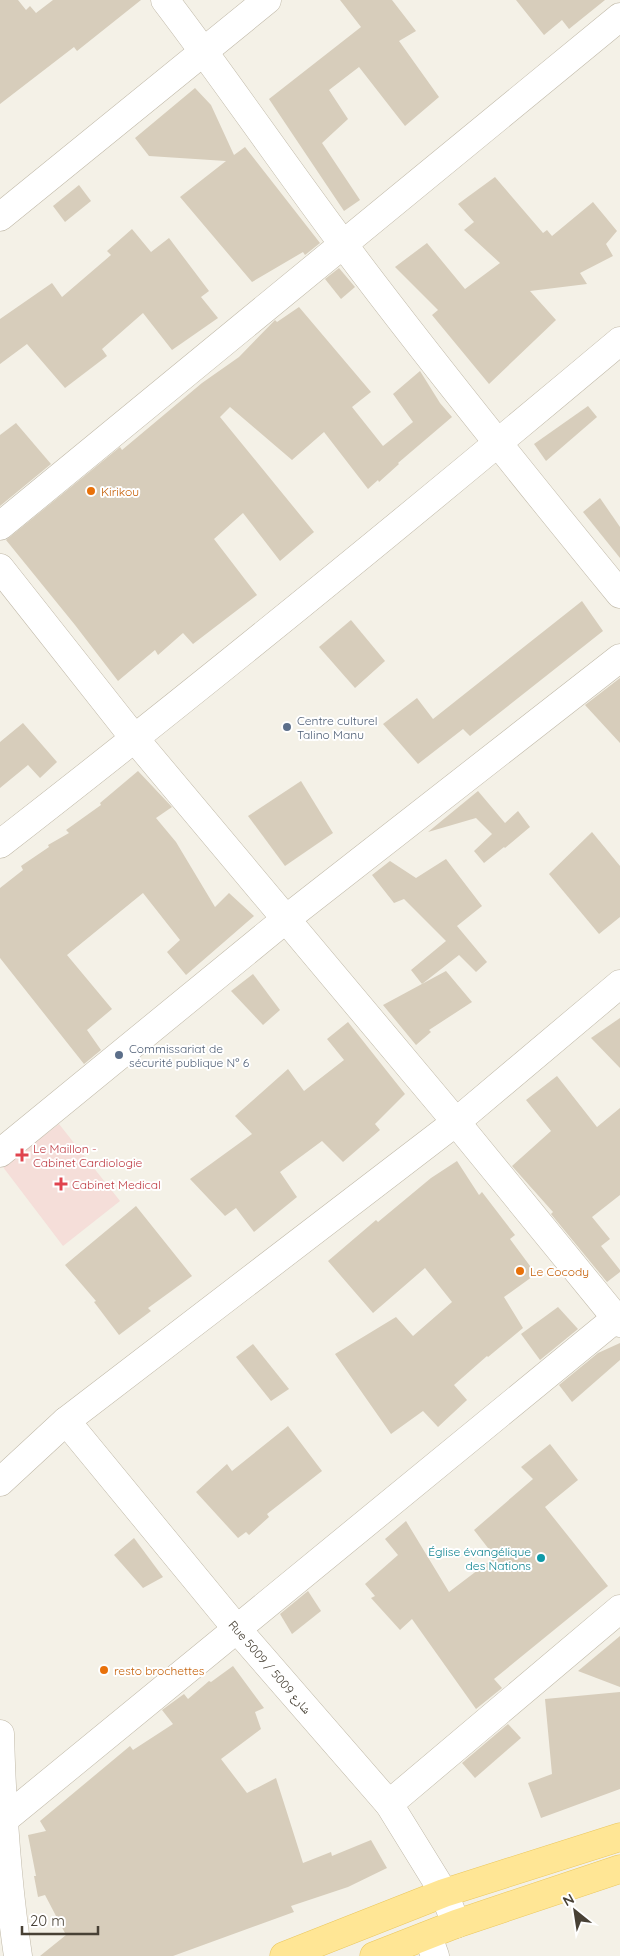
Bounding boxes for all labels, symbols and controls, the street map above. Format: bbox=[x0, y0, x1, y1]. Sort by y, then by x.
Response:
place label: Kirikou bbox=[101, 484, 139, 499]
marker: Kirikou bbox=[85, 485, 97, 497]
place label: Centre culturel Talino Manu bbox=[297, 713, 378, 742]
marker: Centre culturel Talino Manu bbox=[281, 721, 293, 733]
place label: Commissariat de sécurité publique Nº 6 bbox=[129, 1041, 250, 1070]
marker: Commissariat de sécurité publique Nº 6 bbox=[113, 1049, 125, 1061]
place label: Le Maillon - Cabinet Cardiologie bbox=[33, 1141, 143, 1170]
marker: Le Maillon - Cabinet Cardiologie bbox=[15, 1148, 29, 1162]
marker: Cabinet Medical bbox=[54, 1177, 68, 1191]
place label: Cabinet Medical bbox=[72, 1177, 161, 1192]
place label: Le Cocody bbox=[530, 1264, 589, 1279]
marker: Le Cocody bbox=[514, 1265, 526, 1277]
place label: Église évangélique des Nations bbox=[428, 1544, 531, 1573]
marker: Église évangélique des Nations bbox=[535, 1552, 547, 1564]
street label: Rue 5009 / شارع 5009 bbox=[225, 1617, 315, 1717]
place label: resto brochettes bbox=[114, 1663, 205, 1678]
marker: resto brochettes bbox=[98, 1664, 110, 1676]
north arrow bbox=[550, 1886, 600, 1936]
text: N bbox=[560, 1889, 577, 1910]
scale bar bbox=[22, 1904, 99, 1936]
text: 20 m bbox=[30, 1911, 65, 1930]

